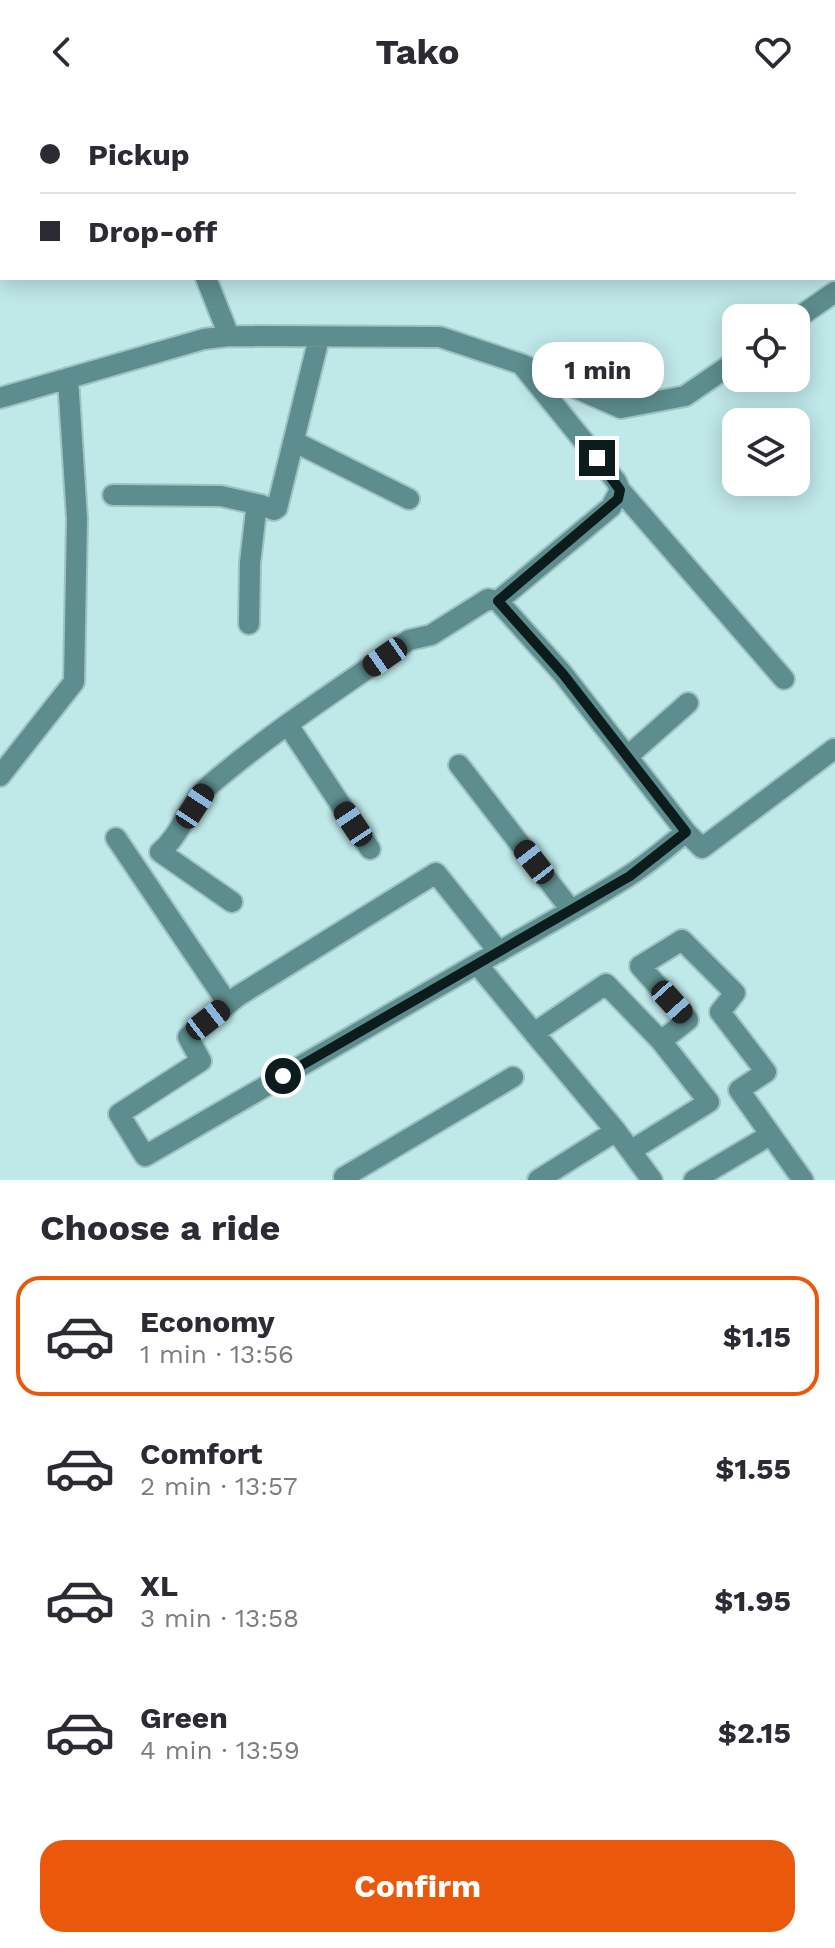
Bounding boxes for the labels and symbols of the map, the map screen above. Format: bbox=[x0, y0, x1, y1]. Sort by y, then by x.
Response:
callout: 1 min bbox=[531, 342, 663, 398]
route end bbox=[579, 440, 615, 476]
car bbox=[358, 633, 412, 681]
car bbox=[172, 779, 218, 833]
car bbox=[330, 797, 376, 851]
car bbox=[510, 836, 558, 888]
car bbox=[647, 976, 697, 1028]
car bbox=[182, 996, 234, 1044]
route start bbox=[265, 1058, 301, 1094]

